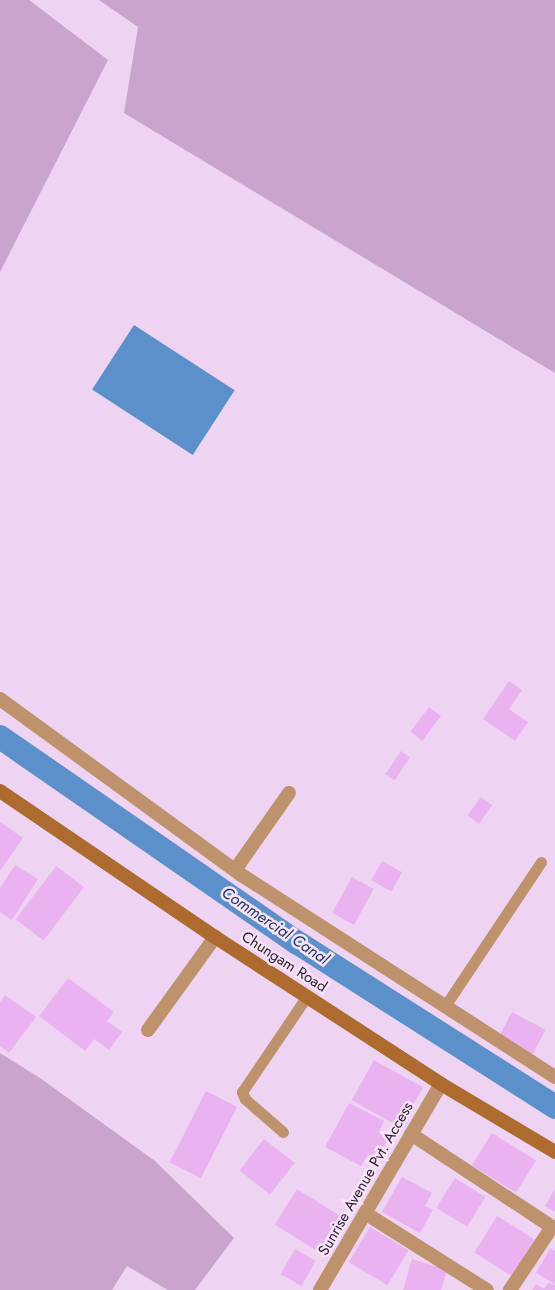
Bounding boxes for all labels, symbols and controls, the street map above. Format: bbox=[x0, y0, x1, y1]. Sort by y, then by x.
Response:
water label: Commercial Canal bbox=[218, 883, 332, 969]
street label: Chungam Road bbox=[238, 928, 330, 996]
street label: Sunrise Avenue Pvt. Access bbox=[315, 1099, 417, 1259]

